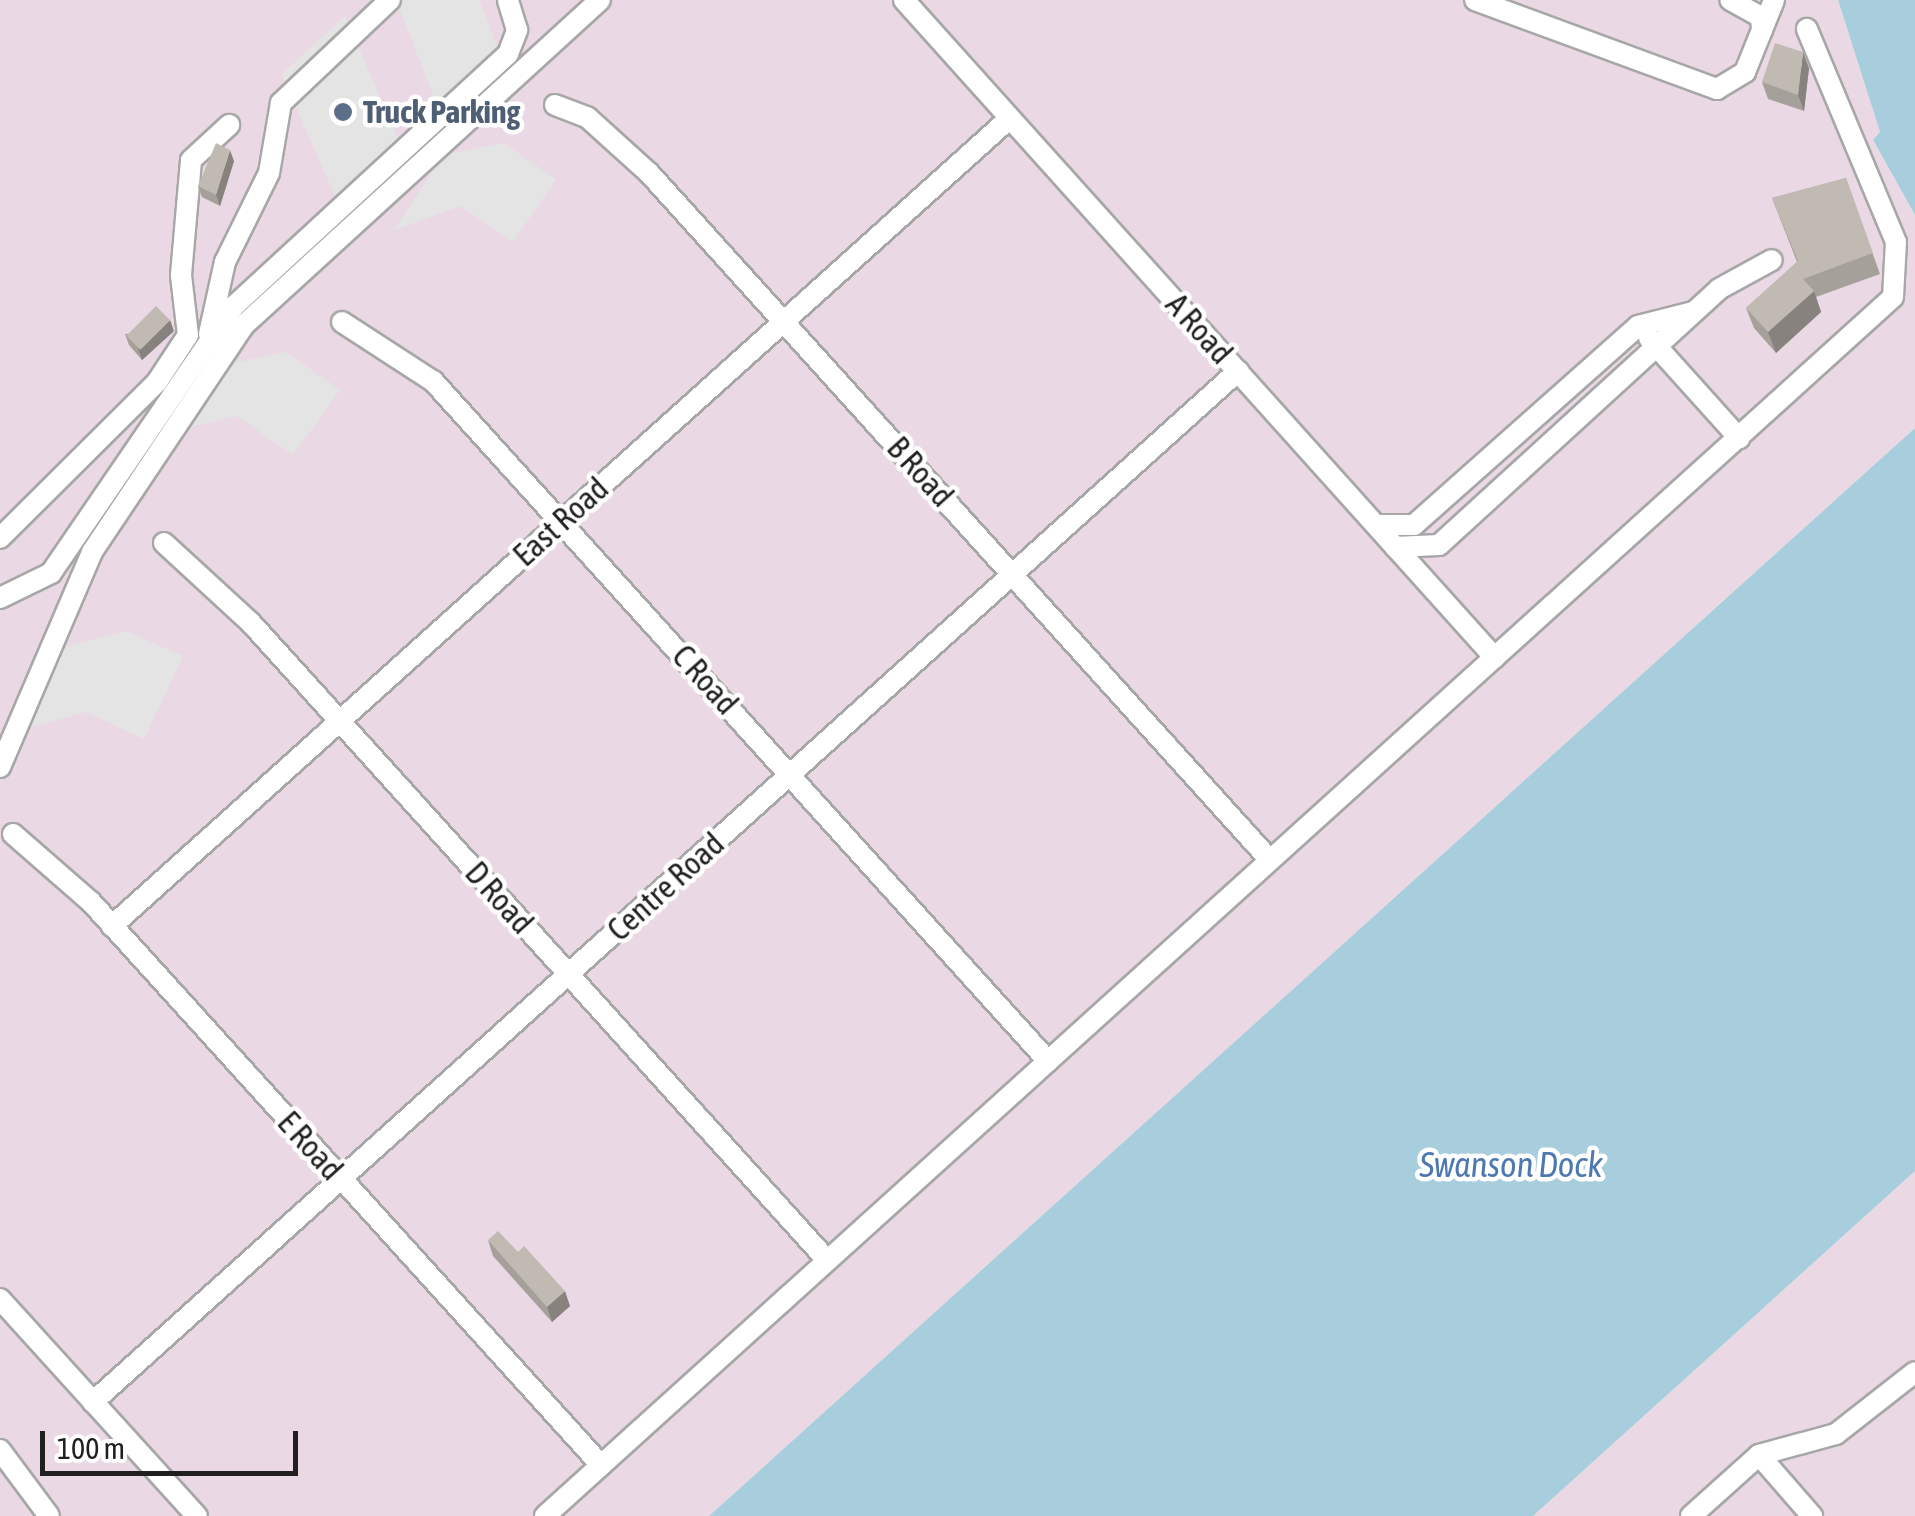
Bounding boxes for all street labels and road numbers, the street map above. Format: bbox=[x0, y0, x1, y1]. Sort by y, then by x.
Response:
street label: A Road bbox=[1158, 286, 1240, 372]
street label: B Road bbox=[879, 429, 961, 515]
street label: East Road bbox=[506, 469, 616, 575]
street label: C Road bbox=[664, 637, 746, 723]
street label: Centre Road bbox=[600, 825, 732, 949]
street label: D Road bbox=[457, 854, 541, 942]
street label: E Road bbox=[269, 1104, 351, 1188]

